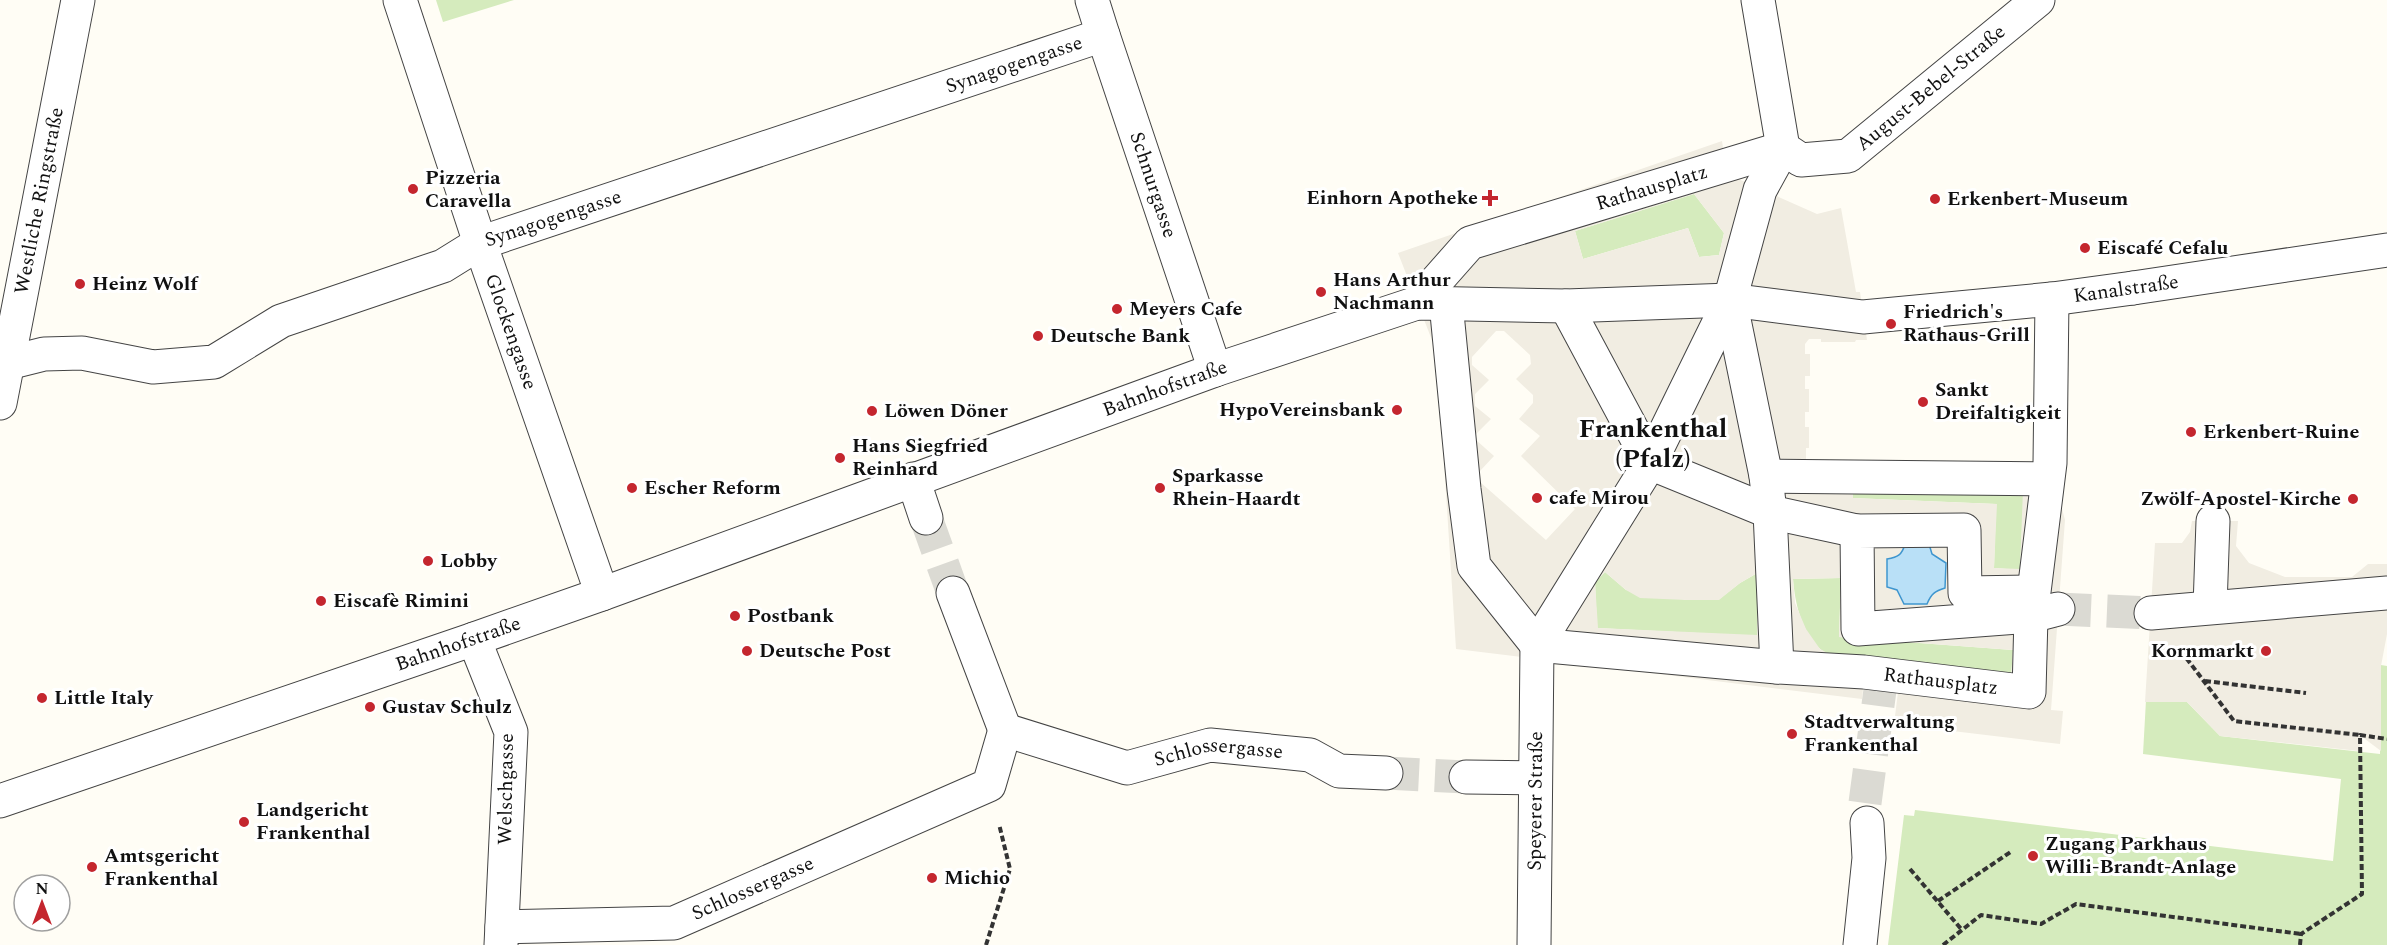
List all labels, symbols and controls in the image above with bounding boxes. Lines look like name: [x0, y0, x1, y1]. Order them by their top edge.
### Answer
street label: August-Bebel-Straße: [1849, 17, 2012, 159]
street label: Synagogengasse: [942, 28, 1087, 101]
street label: Westliche Ringstraße: [6, 105, 72, 297]
street label: Schnurgasse: [1121, 128, 1185, 242]
street label: Rathausplatz: [1592, 157, 1711, 219]
place label: Pizzeria Caravella: [425, 163, 512, 216]
marker: Pizzeria Caravella: [406, 182, 420, 196]
street label: Synagogengasse: [481, 182, 626, 255]
place label: Einhorn Apotheke: [1306, 183, 1478, 213]
place label: Erkenbert-Museum: [1947, 184, 2128, 214]
marker: Einhorn Apotheke: [1483, 191, 1497, 205]
marker: Erkenbert-Museum: [1928, 192, 1942, 206]
place label: Eiscafé Cefalu: [2097, 233, 2228, 263]
marker: Eiscafé Cefalu: [2078, 241, 2092, 255]
place label: Hans Arthur Nachmann: [1333, 265, 1451, 318]
street label: Kanalstraße: [2071, 267, 2181, 311]
place label: Heinz Wolf: [92, 269, 199, 299]
street label: Glockengasse: [477, 270, 545, 394]
marker: Heinz Wolf: [73, 277, 87, 291]
marker: Hans Arthur Nachmann: [1314, 285, 1328, 299]
place label: Meyers Cafe: [1129, 294, 1243, 324]
place label: Friedrich's Rathaus-Grill: [1903, 297, 2030, 350]
marker: Meyers Cafe: [1110, 302, 1124, 316]
marker: Friedrich's Rathaus-Grill: [1884, 317, 1898, 331]
place label: Deutsche Bank: [1050, 321, 1190, 351]
marker: Deutsche Bank: [1031, 329, 1045, 343]
street label: Bahnhofstraße: [1098, 352, 1231, 425]
place label: Sankt Dreifaltigkeit: [1935, 375, 2062, 428]
place label: HypoVereinsbank: [1219, 395, 1385, 425]
marker: Sankt Dreifaltigkeit: [1916, 395, 1930, 409]
place label: Löwen Döner: [884, 396, 1008, 426]
marker: HypoVereinsbank: [1390, 403, 1404, 417]
marker: Löwen Döner: [865, 404, 879, 418]
district label: Frankenthal (Pfalz): [1579, 409, 1727, 479]
place label: Erkenbert-Ruine: [2203, 417, 2359, 447]
marker: Erkenbert-Ruine: [2184, 425, 2198, 439]
place label: Hans Siegfried Reinhard: [852, 431, 989, 484]
marker: Hans Siegfried Reinhard: [833, 451, 847, 465]
place label: Sparkasse Rhein-Haardt: [1172, 461, 1301, 514]
place label: Escher Reform: [644, 473, 781, 503]
marker: Escher Reform: [625, 481, 639, 495]
marker: Sparkasse Rhein-Haardt: [1153, 481, 1167, 495]
place label: cafe Mirou: [1549, 483, 1649, 513]
place label: Zwölf-Apostel-Kirche: [2140, 484, 2341, 514]
marker: cafe Mirou: [1530, 491, 1544, 505]
marker: Zwölf-Apostel-Kirche: [2346, 492, 2360, 506]
place label: Lobby: [440, 546, 498, 576]
marker: Lobby: [421, 554, 435, 568]
place label: Eiscafè Rimini: [333, 586, 469, 616]
marker: Eiscafè Rimini: [314, 594, 328, 608]
place label: Postbank: [747, 601, 834, 631]
street label: Bahnhofstraße: [391, 609, 525, 679]
marker: Postbank: [728, 609, 742, 623]
place label: Deutsche Post: [759, 636, 891, 666]
place label: Kornmarkt: [2151, 636, 2254, 666]
marker: Deutsche Post: [740, 644, 754, 658]
marker: Kornmarkt: [2259, 644, 2273, 658]
street label: Rathausplatz: [1882, 659, 2000, 703]
place label: Little Italy: [54, 683, 154, 713]
marker: Little Italy: [35, 691, 49, 705]
place label: Gustav Schulz: [382, 692, 512, 722]
marker: Gustav Schulz: [363, 700, 377, 714]
place label: Stadtverwaltung Frankenthal: [1804, 707, 1955, 760]
marker: Stadtverwaltung Frankenthal: [1785, 727, 1799, 741]
street label: Schlossergasse: [1150, 730, 1284, 775]
street label: Speyerer Straße: [1520, 731, 1551, 871]
street label: Welschgasse: [490, 733, 522, 845]
place label: Landgericht Frankenthal: [256, 795, 370, 848]
marker: Landgericht Frankenthal: [237, 815, 251, 829]
place label: Zugang Parkhaus Willi-Brandt-Anlage: [2045, 829, 2236, 882]
place label: Amtsgericht Frankenthal: [104, 841, 220, 894]
street label: Schlossergasse: [687, 848, 819, 929]
marker: Zugang Parkhaus Willi-Brandt-Anlage: [2026, 849, 2040, 863]
marker: Amtsgericht Frankenthal: [85, 860, 99, 874]
place label: Michio: [944, 863, 1010, 893]
marker: Michio: [925, 871, 939, 885]
north arrow: [12, 873, 72, 933]
text: N: [35, 877, 49, 901]

